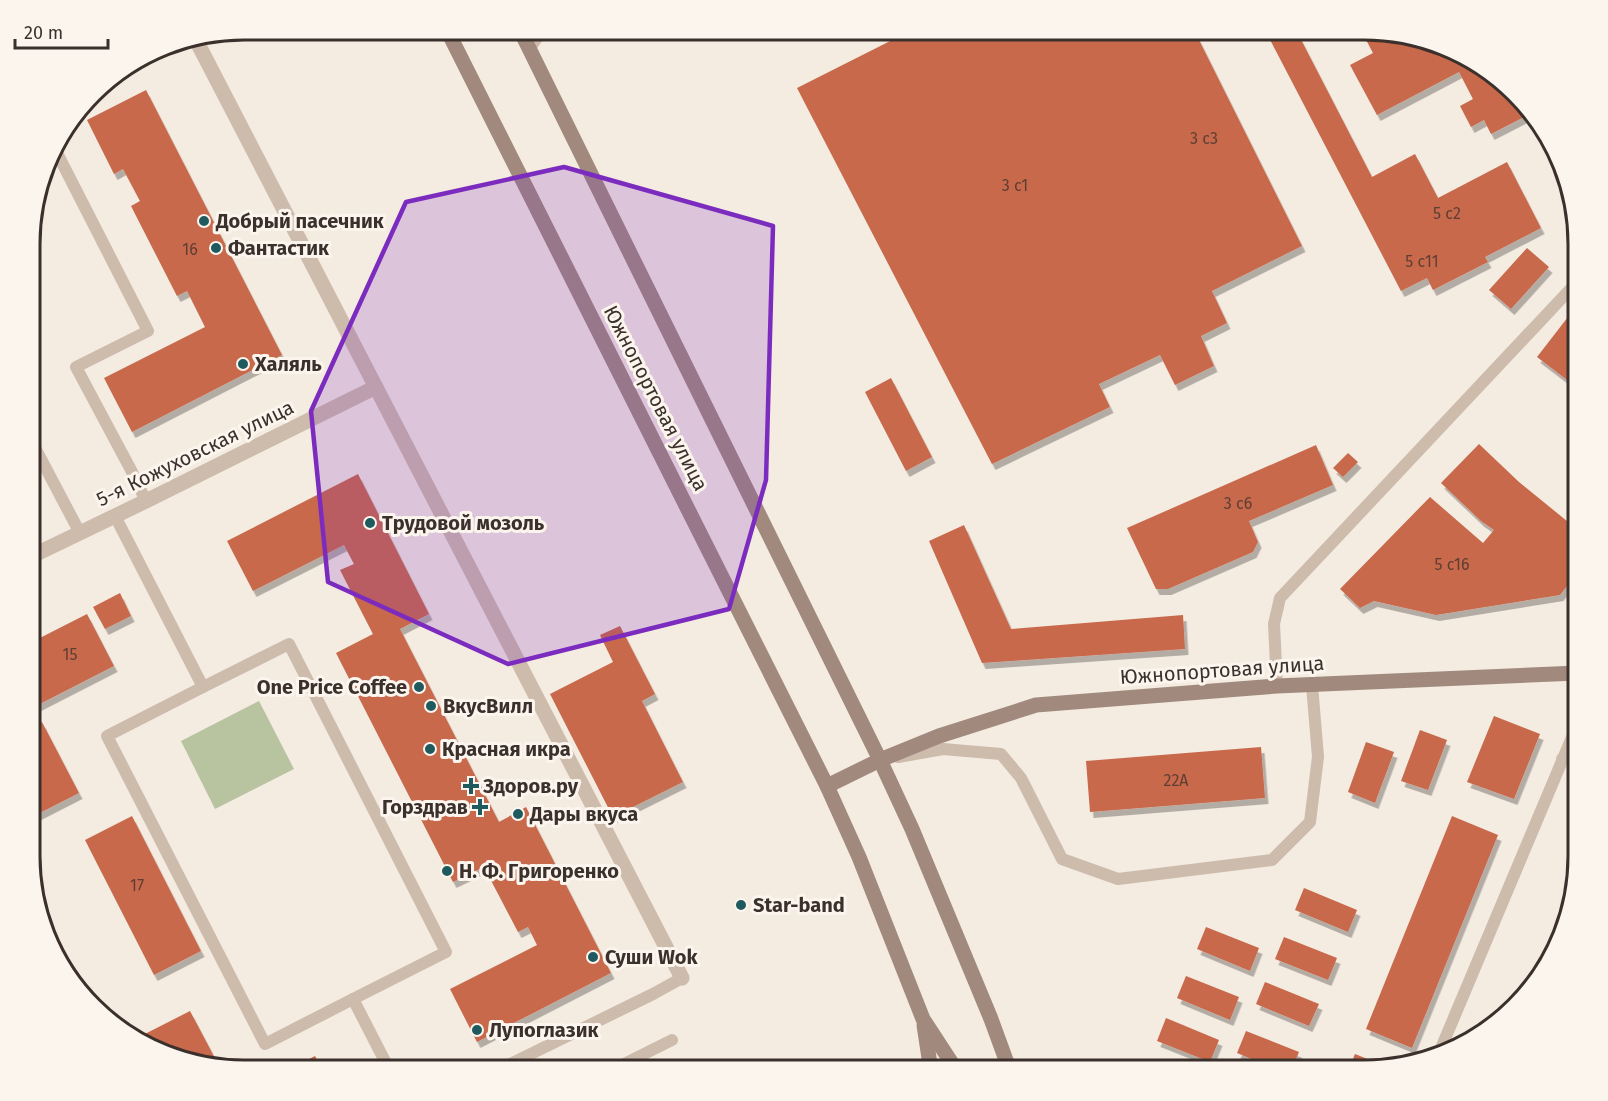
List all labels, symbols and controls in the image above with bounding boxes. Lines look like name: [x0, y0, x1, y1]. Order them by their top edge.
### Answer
scale bar: [15, 12, 108, 50]
text: 20 m: [24, 22, 63, 44]
house number: 3 c3: [1190, 129, 1218, 148]
house number: 3 с1: [1002, 176, 1028, 195]
house number: 5 с2: [1433, 204, 1461, 223]
place label: Добрый пасечник: [215, 209, 385, 233]
marker: Добрый пасечник: [197, 214, 211, 228]
place label: Фантастик: [228, 236, 330, 260]
house number: 16: [182, 240, 198, 259]
marker: Фантастик: [209, 241, 223, 255]
house number: 5 с11: [1405, 252, 1439, 271]
street label: Южнопортовая улица: [599, 301, 713, 495]
place label: Халяль: [254, 352, 322, 376]
marker: Халяль: [236, 357, 250, 371]
street label: 5-я Кожуховская улица: [93, 395, 297, 511]
house number: 3 с6: [1224, 494, 1252, 513]
place label: Трудовой мозоль: [382, 511, 545, 535]
marker: Трудовой мозоль: [363, 516, 377, 530]
house number: 5 с16: [1434, 555, 1470, 574]
house number: 15: [63, 645, 77, 664]
street label: Южнопортовая улица: [1119, 651, 1325, 689]
place label: One Price Coffee: [257, 675, 407, 699]
marker: One Price Coffee: [412, 680, 426, 694]
place label: ВкусВилл: [443, 694, 533, 718]
marker: ВкусВилл: [424, 699, 438, 713]
place label: Красная икра: [442, 737, 571, 761]
marker: Красная икра: [423, 742, 437, 756]
house number: 22А: [1163, 771, 1189, 790]
place label: Здоров.ру: [482, 774, 579, 798]
marker: Здоров.ру: [464, 779, 478, 793]
place label: Горздрав: [382, 795, 468, 819]
marker: Горздрав: [473, 800, 487, 814]
place label: Дары вкуса: [529, 802, 638, 826]
marker: Дары вкуса: [511, 807, 525, 821]
place label: Н. Ф. Григоренко: [459, 859, 619, 883]
marker: Н. Ф. Григоренко: [440, 864, 454, 878]
house number: 17: [130, 876, 144, 895]
place label: Star-band: [753, 893, 845, 917]
marker: Star-band: [734, 898, 748, 912]
place label: Суши Wok: [605, 945, 698, 969]
marker: Суши Wok: [586, 950, 600, 964]
place label: Лупоглазик: [489, 1018, 600, 1042]
marker: Лупоглазик: [470, 1023, 484, 1037]

